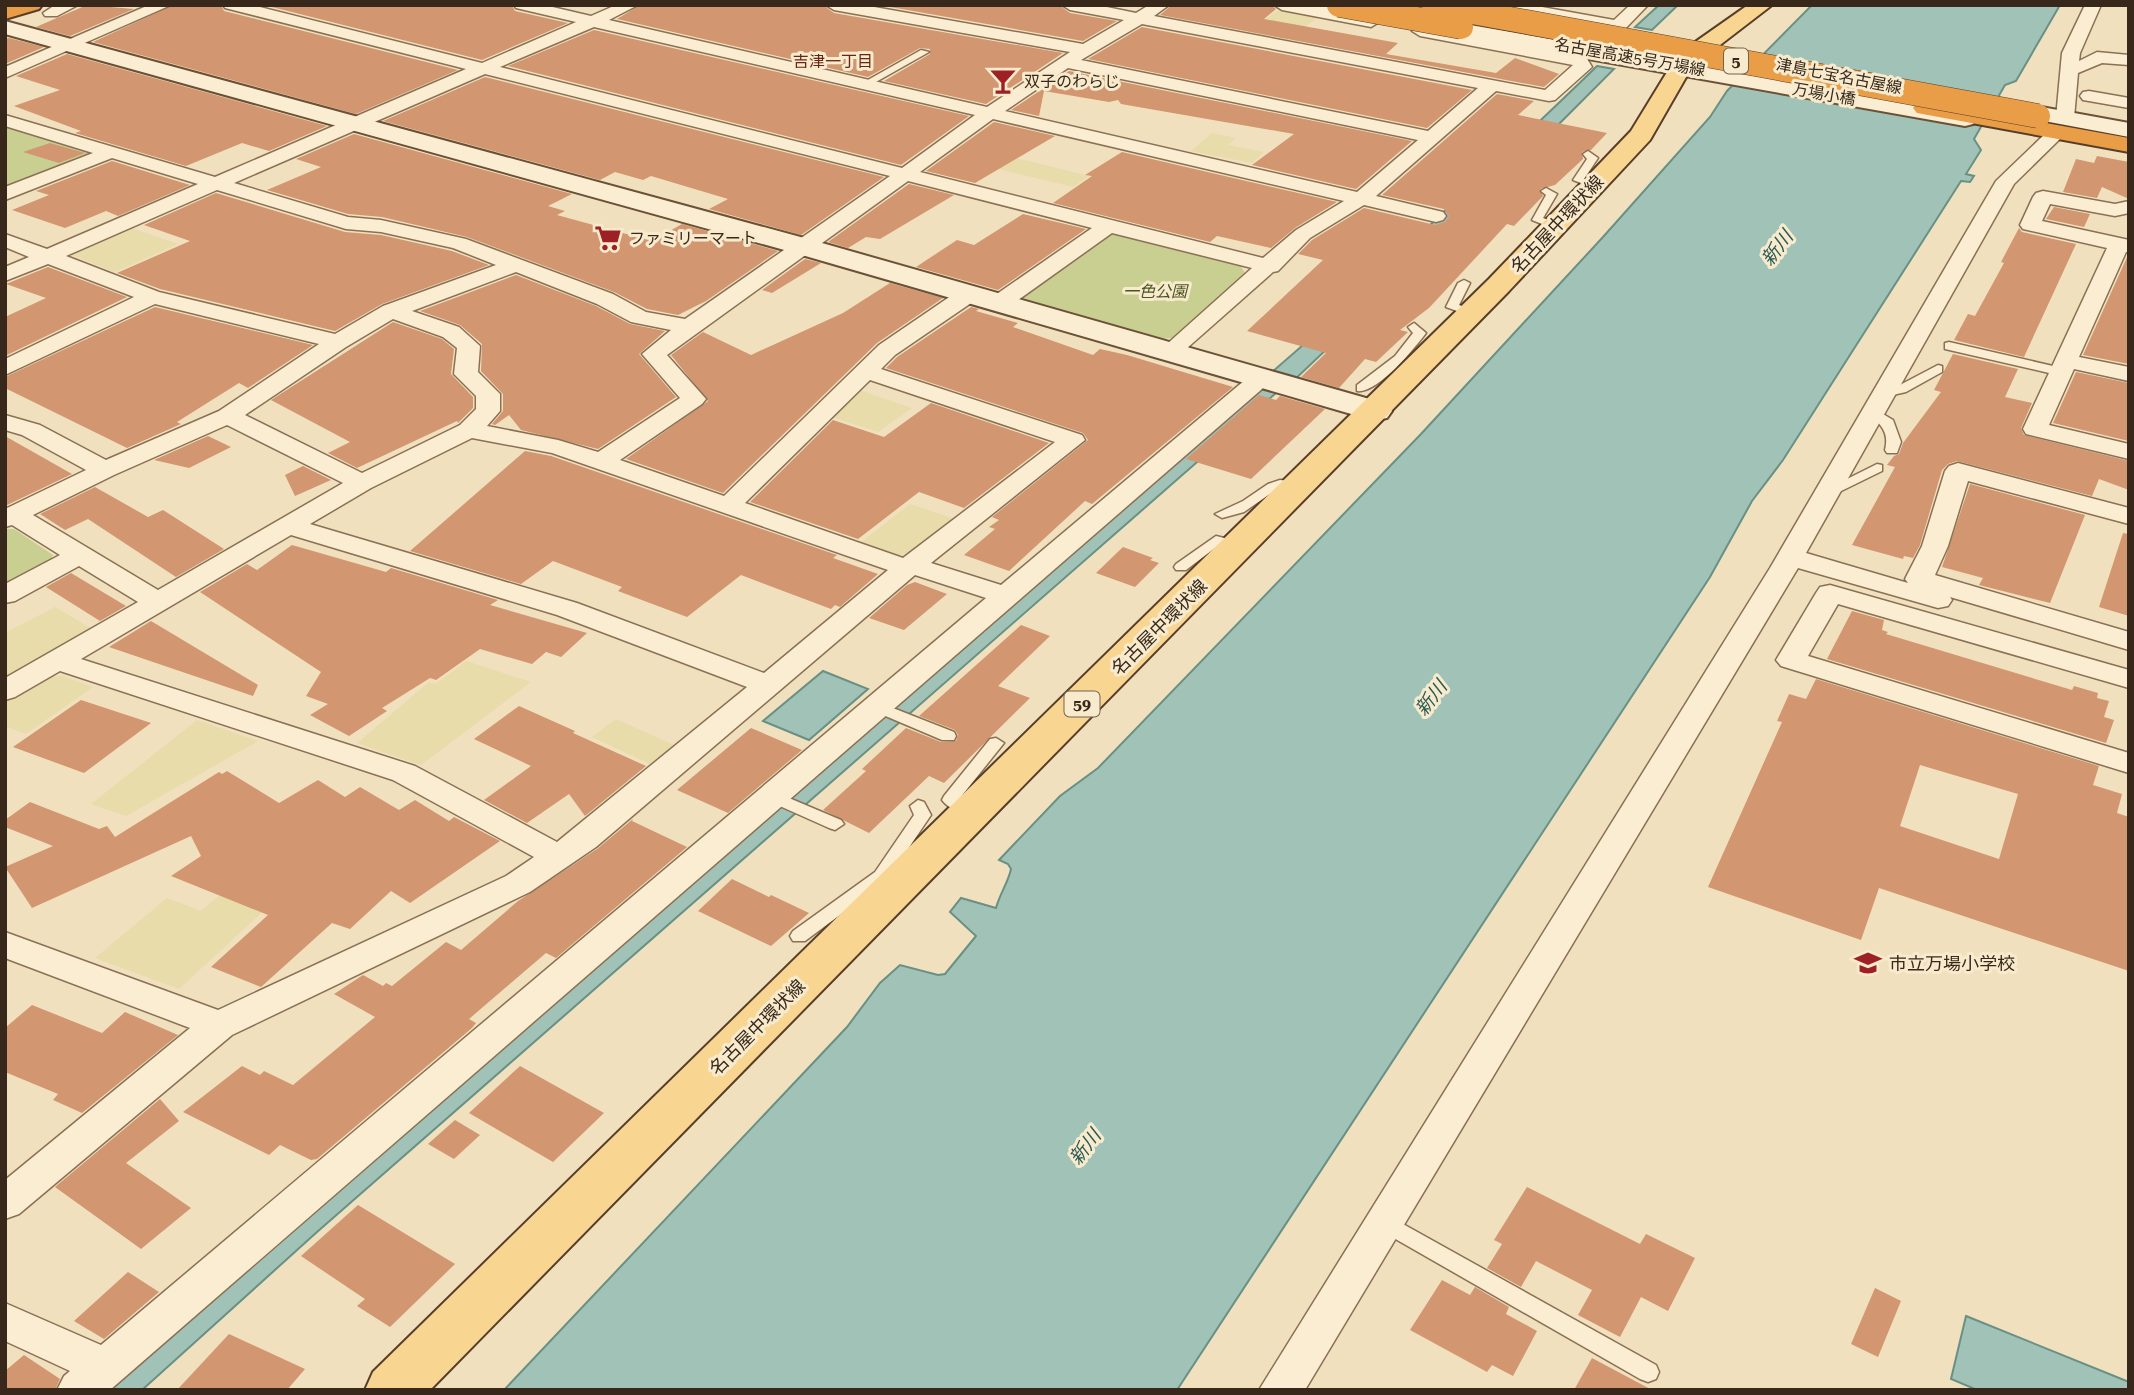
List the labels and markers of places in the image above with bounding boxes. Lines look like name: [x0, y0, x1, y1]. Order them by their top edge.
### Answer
bar icon: 双子のわらじ: [988, 66, 1018, 96]
place label: 双子のわらじ: [1024, 72, 1120, 91]
supermarket icon: ファミリーマート: [593, 223, 623, 253]
place label: ファミリーマート: [629, 229, 757, 248]
school or university icon: 市立万場小学校: [1853, 948, 1883, 978]
place label: 市立万場小学校: [1889, 953, 2015, 974]

